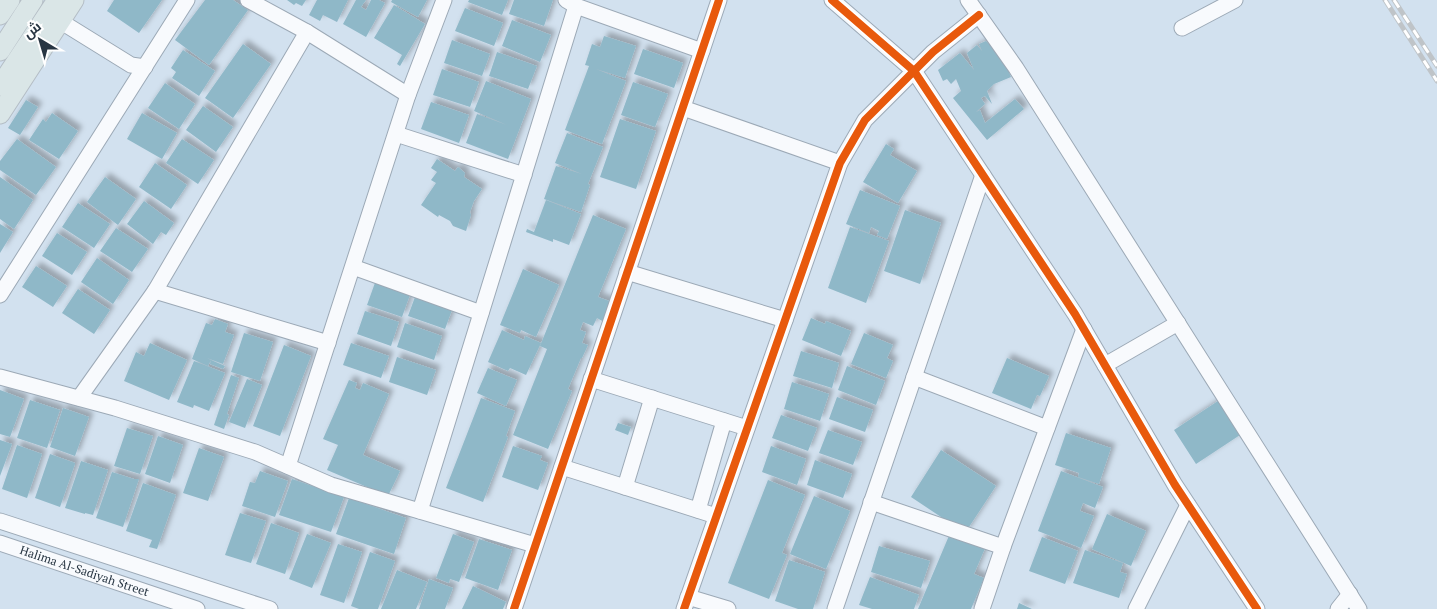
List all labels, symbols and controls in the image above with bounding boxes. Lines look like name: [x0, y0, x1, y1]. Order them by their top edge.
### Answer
north arrow: [15, 15, 65, 65]
text: ش: [19, 16, 45, 42]
street label: Halima Al-Sadiyah Street: [18, 542, 151, 600]

